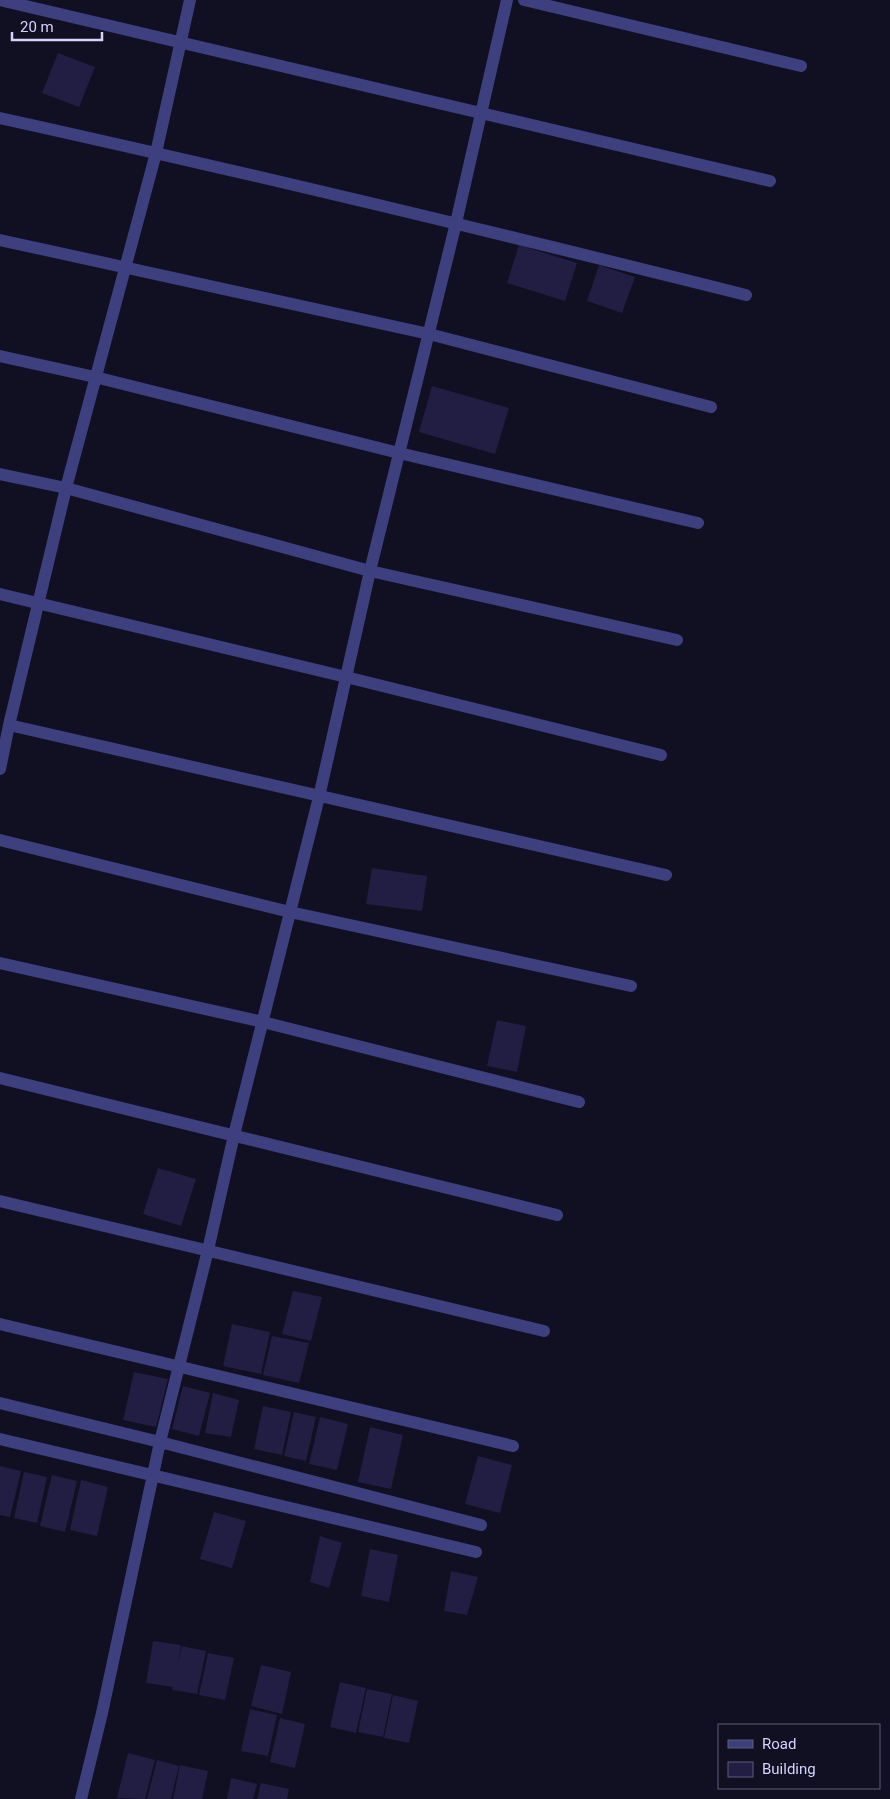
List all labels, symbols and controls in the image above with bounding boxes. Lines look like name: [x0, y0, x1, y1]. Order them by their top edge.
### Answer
scale bar: [12, 10, 102, 42]
text: 20 m: [20, 18, 54, 36]
legend: [718, 1724, 880, 1789]
text: Road: [762, 1735, 796, 1753]
text: Building: [762, 1760, 816, 1778]

